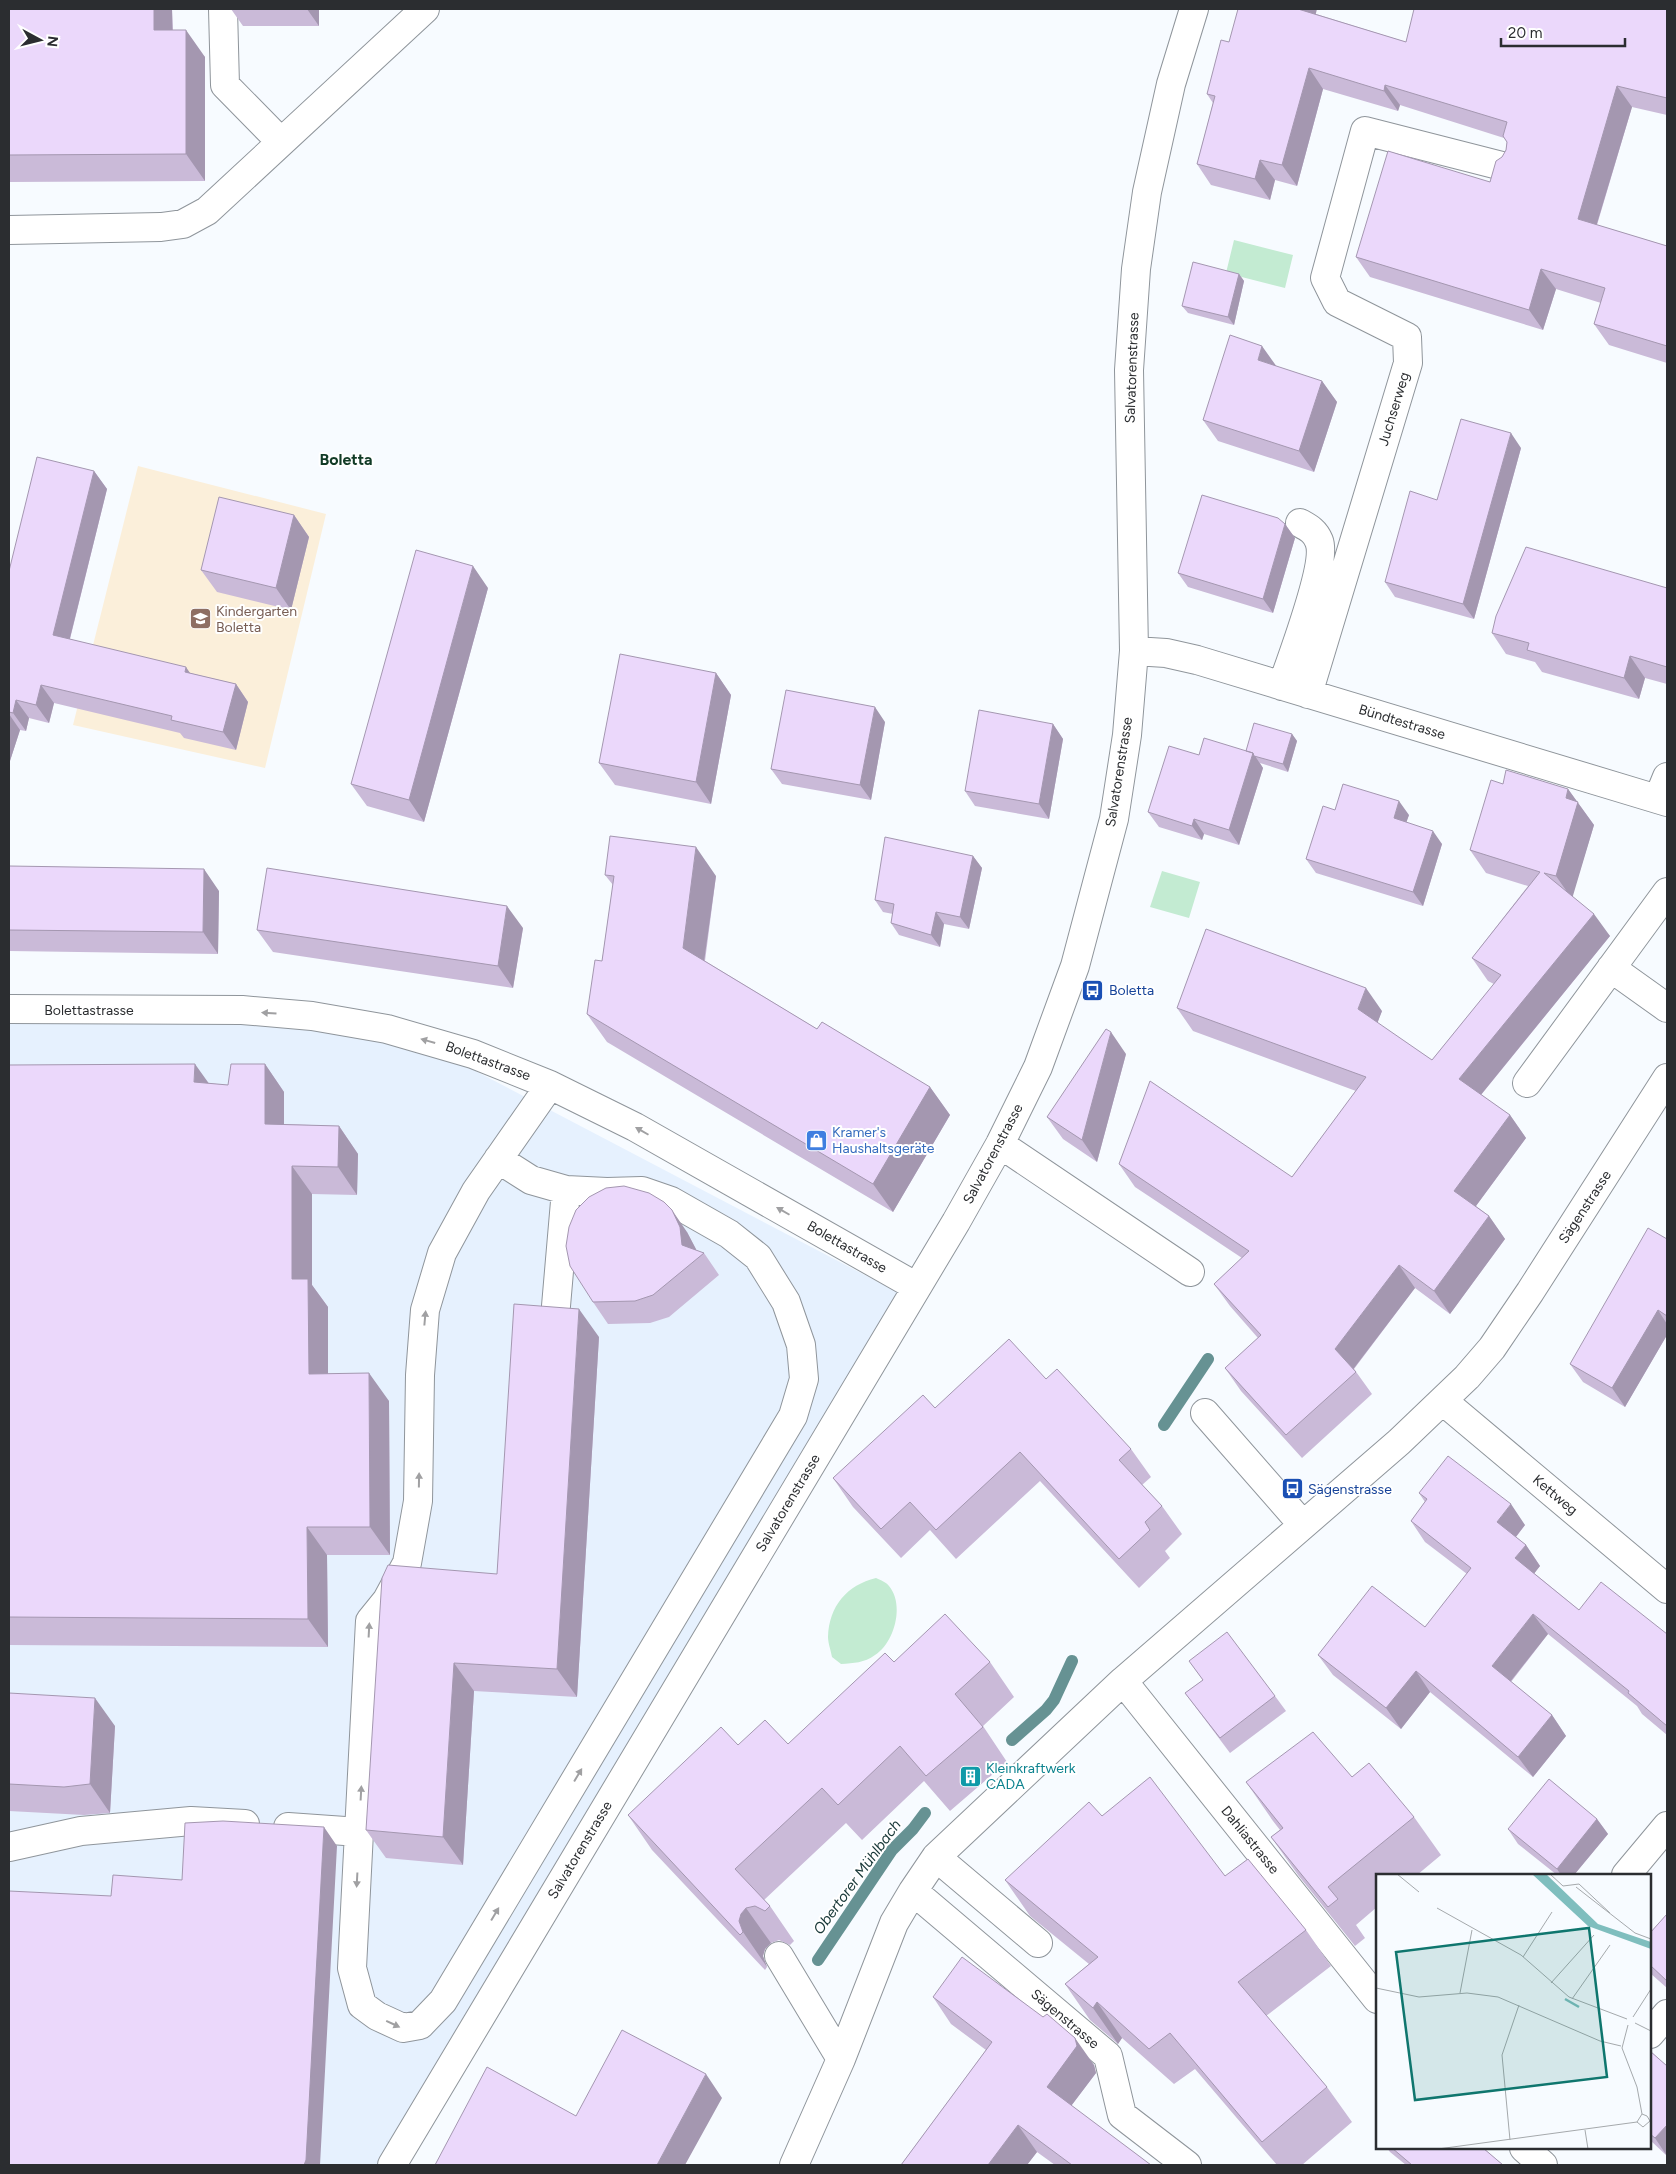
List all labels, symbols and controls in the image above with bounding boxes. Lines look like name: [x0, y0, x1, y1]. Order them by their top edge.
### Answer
north arrow: [15, 15, 65, 65]
scale bar: [1501, 15, 1625, 47]
text: 20 m: [1508, 24, 1542, 42]
text: N: [43, 35, 62, 48]
street label: Salvatorenstrasse: [1122, 312, 1142, 424]
street label: Juchserweg: [1375, 370, 1413, 448]
district label: Boletta: [319, 450, 373, 469]
place label: Kindergarten Boletta: [216, 603, 297, 636]
school or university icon: Kindergarten Boletta: [188, 607, 212, 631]
street label: Bündtestrasse: [1357, 701, 1448, 743]
street label: Salvatorenstrasse: [1102, 715, 1136, 828]
bus stop icon: Boletta: [1081, 978, 1105, 1002]
place label: Boletta: [1109, 982, 1154, 999]
street label: Bolettastrasse: [44, 1002, 134, 1019]
one-way arrow: [260, 1008, 276, 1016]
one-way arrow: [421, 1036, 436, 1044]
street label: Bolettastrasse: [443, 1038, 533, 1084]
street label: Salvatorenstrasse: [959, 1101, 1027, 1207]
place label: Kramer's Haushaltsgeräte: [832, 1124, 935, 1157]
one-way arrow: [634, 1127, 649, 1135]
shop icon: Kramer's Haushaltsgeräte: [804, 1128, 828, 1152]
street label: Sägenstrasse: [1555, 1167, 1615, 1247]
one-way arrow: [776, 1207, 790, 1216]
street label: Bolettastrasse: [804, 1217, 890, 1277]
one-way arrow: [421, 1310, 429, 1326]
street label: Salvatorenstrasse: [752, 1451, 824, 1555]
street label: Kettweg: [1529, 1471, 1581, 1519]
one-way arrow: [415, 1472, 423, 1488]
bus stop icon: Sägenstrasse: [1280, 1477, 1304, 1501]
place label: Sägenstrasse: [1308, 1481, 1392, 1498]
one-way arrow: [366, 1622, 374, 1638]
place label: Kleinkraftwerk CADA: [986, 1760, 1076, 1793]
building icon: Kleinkraftwerk CADA: [958, 1764, 982, 1788]
one-way arrow: [574, 1768, 583, 1781]
one-way arrow: [358, 1784, 366, 1800]
street label: Salvatorenstrasse: [544, 1798, 616, 1902]
street label: Dahliastrasse: [1217, 1803, 1283, 1878]
water label: Obertorer Mühlbach: [809, 1816, 905, 1938]
one-way arrow: [352, 1872, 360, 1888]
inset map: [1376, 1874, 1651, 2149]
one-way arrow: [491, 1908, 500, 1921]
street label: Sägenstrasse: [1027, 1986, 1103, 2053]
one-way arrow: [386, 2020, 400, 2028]

